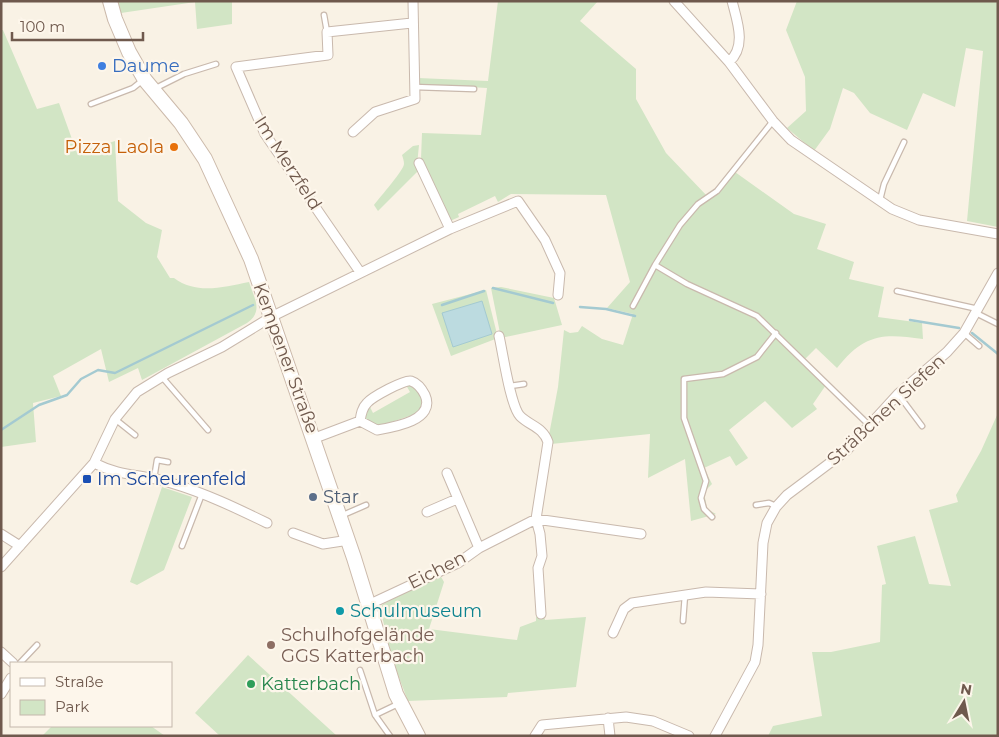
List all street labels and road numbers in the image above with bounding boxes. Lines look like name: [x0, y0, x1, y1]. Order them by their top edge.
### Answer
street label: Im Merzfeld: [249, 112, 327, 214]
street label: Kempener Straße: [249, 280, 324, 436]
street label: Sträßchen Siefen: [822, 350, 950, 470]
street label: Eichen: [404, 546, 470, 594]

